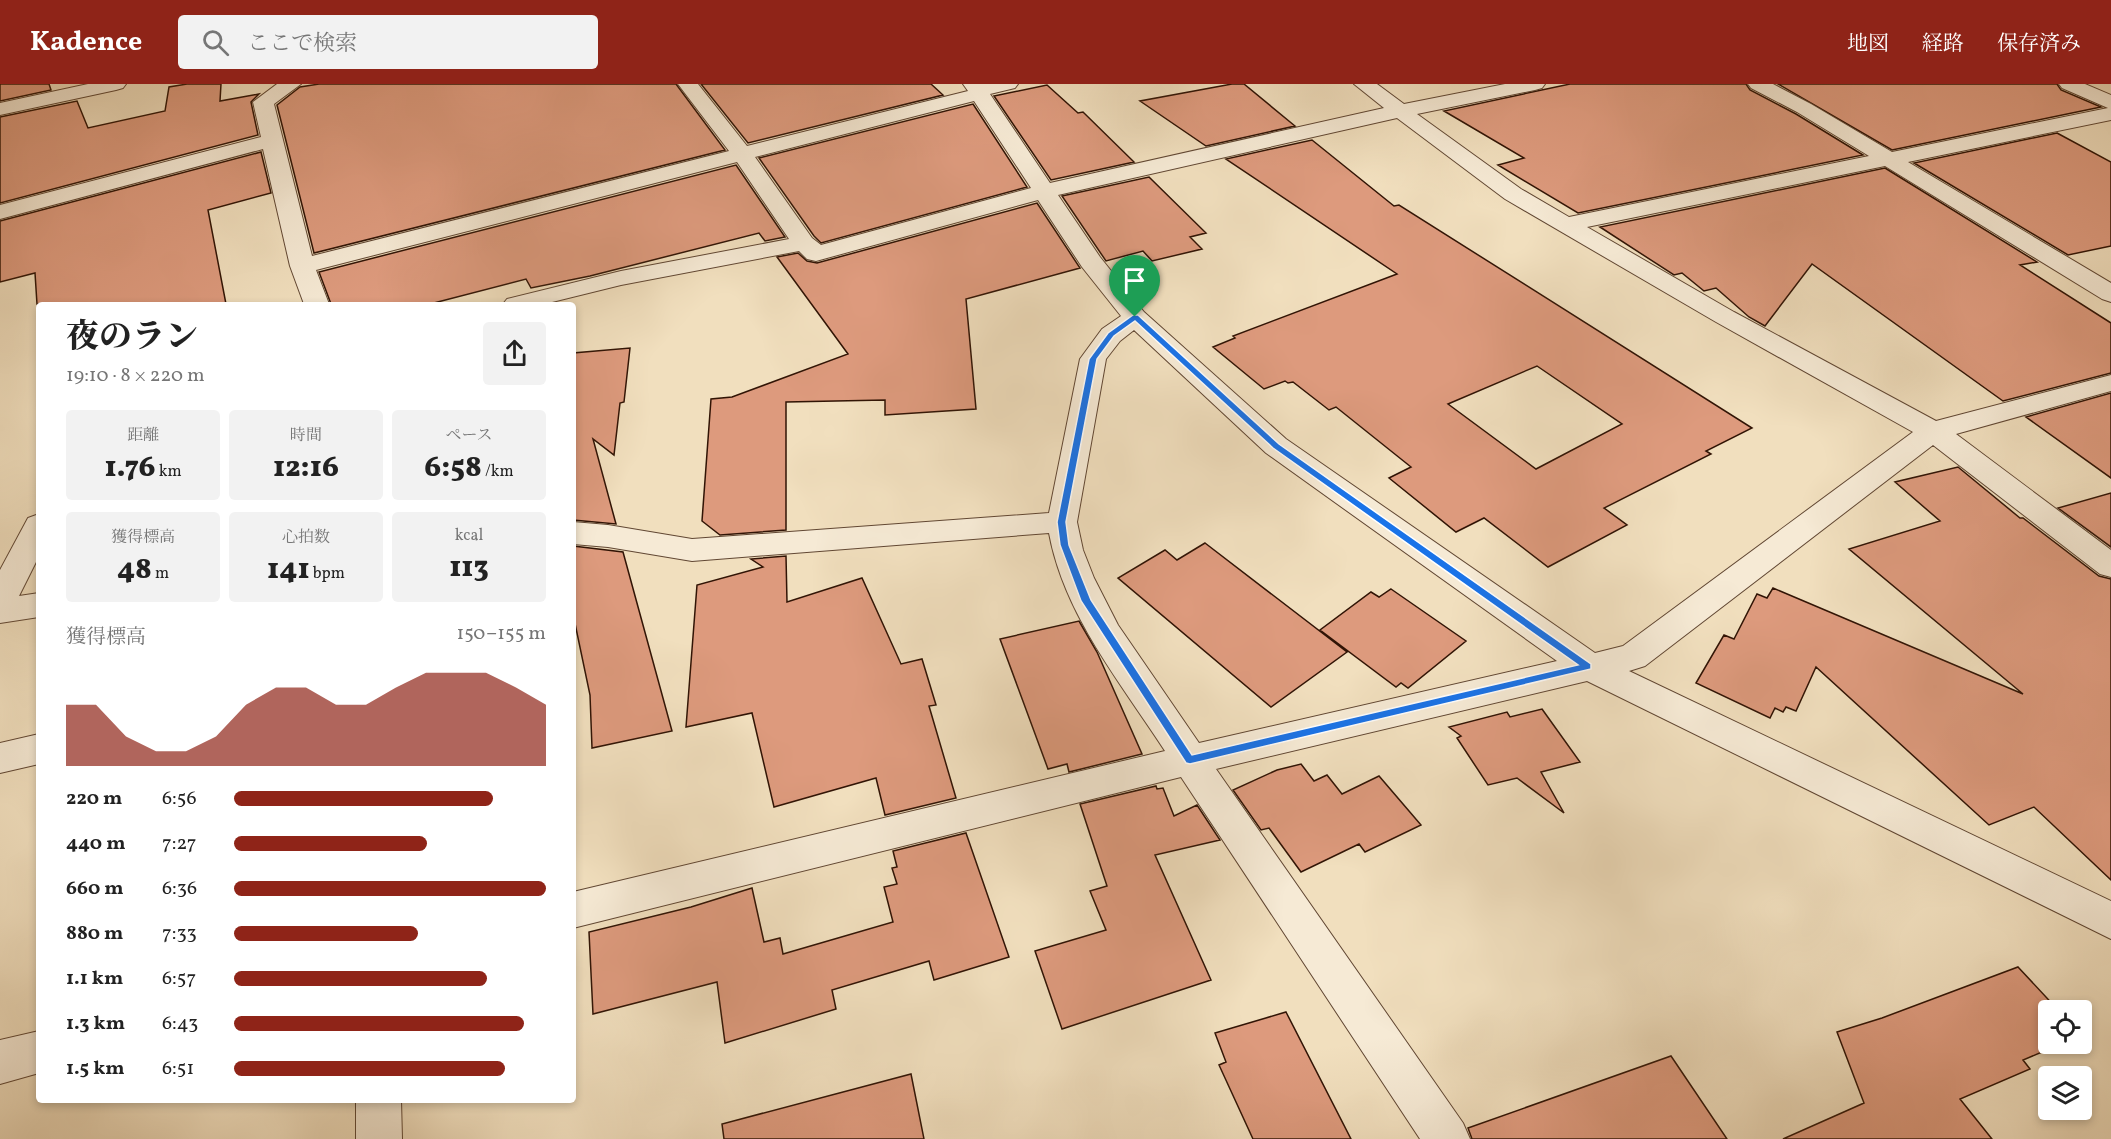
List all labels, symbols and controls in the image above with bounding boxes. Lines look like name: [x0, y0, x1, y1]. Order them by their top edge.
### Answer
search box: [178, 15, 598, 69]
text: Kadence: [30, 23, 142, 62]
icon: search: [199, 26, 232, 59]
text: ここで検索: [247, 29, 357, 60]
text: 地図: [1847, 30, 1889, 59]
text: 経路: [1922, 30, 1964, 59]
text: 保存済み: [1997, 30, 2081, 59]
pin: [1109, 255, 1160, 317]
icon: arrive: [1118, 264, 1151, 297]
text: 夜のラン: [66, 316, 198, 362]
button: share: [483, 322, 546, 385]
text: 19:10 · 8 × 220 m: [66, 362, 205, 390]
text: 距離: [127, 425, 159, 447]
text: 時間: [290, 425, 322, 447]
text: ペース: [445, 425, 493, 447]
text: 1.76: [104, 447, 156, 489]
text: 12:16: [273, 447, 339, 489]
text: 6:58: [424, 447, 482, 489]
text: km: [156, 461, 182, 483]
text: /km: [482, 461, 514, 483]
text: kcal: [455, 525, 483, 547]
text: 獲得標高: [111, 527, 175, 549]
text: 心拍数: [282, 527, 330, 549]
text: 113: [449, 547, 489, 589]
text: 48: [117, 549, 152, 591]
text: 141: [267, 549, 310, 591]
text: m: [152, 563, 169, 585]
text: bpm: [310, 563, 345, 585]
text: 150–155 m: [456, 620, 546, 648]
text: 獲得標高: [66, 624, 146, 652]
text: 220 m: [66, 785, 122, 813]
text: 6:56: [162, 785, 197, 813]
text: 440 m: [66, 830, 126, 858]
text: 7:27: [162, 830, 196, 858]
text: 660 m: [66, 875, 124, 903]
text: 6:36: [162, 875, 197, 903]
text: 880 m: [66, 920, 123, 948]
text: 7:33: [162, 920, 197, 948]
text: 1.1 km: [66, 965, 123, 993]
text: 6:57: [162, 965, 196, 993]
map controls: [2038, 1000, 2092, 1120]
button: locate: [2038, 1000, 2092, 1054]
text: 1.3 km: [66, 1010, 125, 1038]
text: 6:43: [162, 1010, 198, 1038]
text: 1.5 km: [66, 1055, 125, 1083]
text: 6:51: [162, 1055, 194, 1083]
button: layers: [2038, 1066, 2092, 1120]

